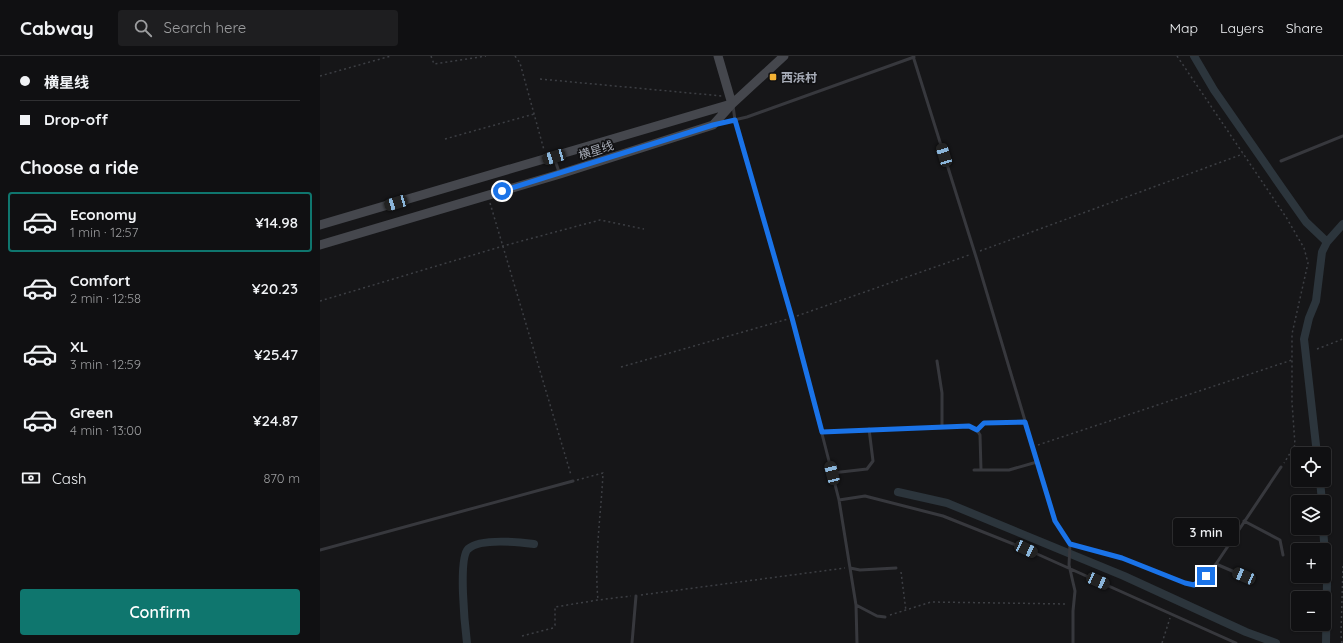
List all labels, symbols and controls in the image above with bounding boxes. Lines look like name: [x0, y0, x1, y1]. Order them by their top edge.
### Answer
search box: [118, 10, 398, 46]
text: Cabway: [20, 16, 94, 40]
icon: search: [132, 17, 154, 39]
text: Search here: [164, 18, 246, 37]
text: Map: [1169, 19, 1198, 37]
text: Layers: [1220, 19, 1264, 37]
text: Share: [1286, 19, 1323, 37]
place label: 西浜村: [781, 70, 817, 85]
marker: 西浜村: [768, 72, 778, 82]
text: 横星线: [44, 73, 89, 92]
text: Drop-off: [44, 110, 108, 129]
street label: 横星线: [577, 137, 615, 163]
car: [935, 142, 953, 168]
car: [541, 148, 567, 166]
text: Choose a ride: [20, 156, 139, 179]
route start: [493, 182, 511, 200]
car: [383, 194, 409, 212]
icon: car: [22, 204, 58, 240]
text: Economy: [70, 205, 137, 224]
text: ¥14.98: [255, 213, 298, 232]
text: 1 min · 12:57: [70, 224, 138, 240]
icon: car: [22, 270, 58, 306]
text: Comfort: [70, 271, 131, 290]
text: ¥20.23: [252, 279, 298, 298]
text: 2 min · 12:58: [70, 290, 141, 306]
icon: car: [22, 336, 58, 372]
text: XL: [70, 337, 88, 356]
text: ¥25.47: [254, 345, 298, 364]
text: 3 min · 12:59: [70, 356, 141, 372]
icon: car: [22, 402, 58, 438]
text: Green: [70, 403, 113, 422]
text: ¥24.87: [253, 411, 298, 430]
text: 4 min · 13:00: [70, 422, 142, 438]
map controls: [1291, 447, 1331, 631]
button: locate: [1291, 447, 1331, 487]
car: [823, 460, 841, 486]
icon: cash: [20, 467, 42, 489]
text: Cash: [52, 469, 86, 488]
text: 870 m: [264, 470, 300, 486]
button: layers: [1291, 495, 1331, 535]
callout: 3 min: [1173, 518, 1239, 546]
text: 3 min: [1189, 524, 1223, 540]
car: [1013, 538, 1039, 560]
button: +: [1291, 543, 1331, 583]
car: [1231, 566, 1257, 586]
route end: [1197, 567, 1215, 585]
car: [1085, 571, 1111, 591]
button: Confirm: [20, 589, 300, 635]
button: −: [1291, 591, 1331, 631]

